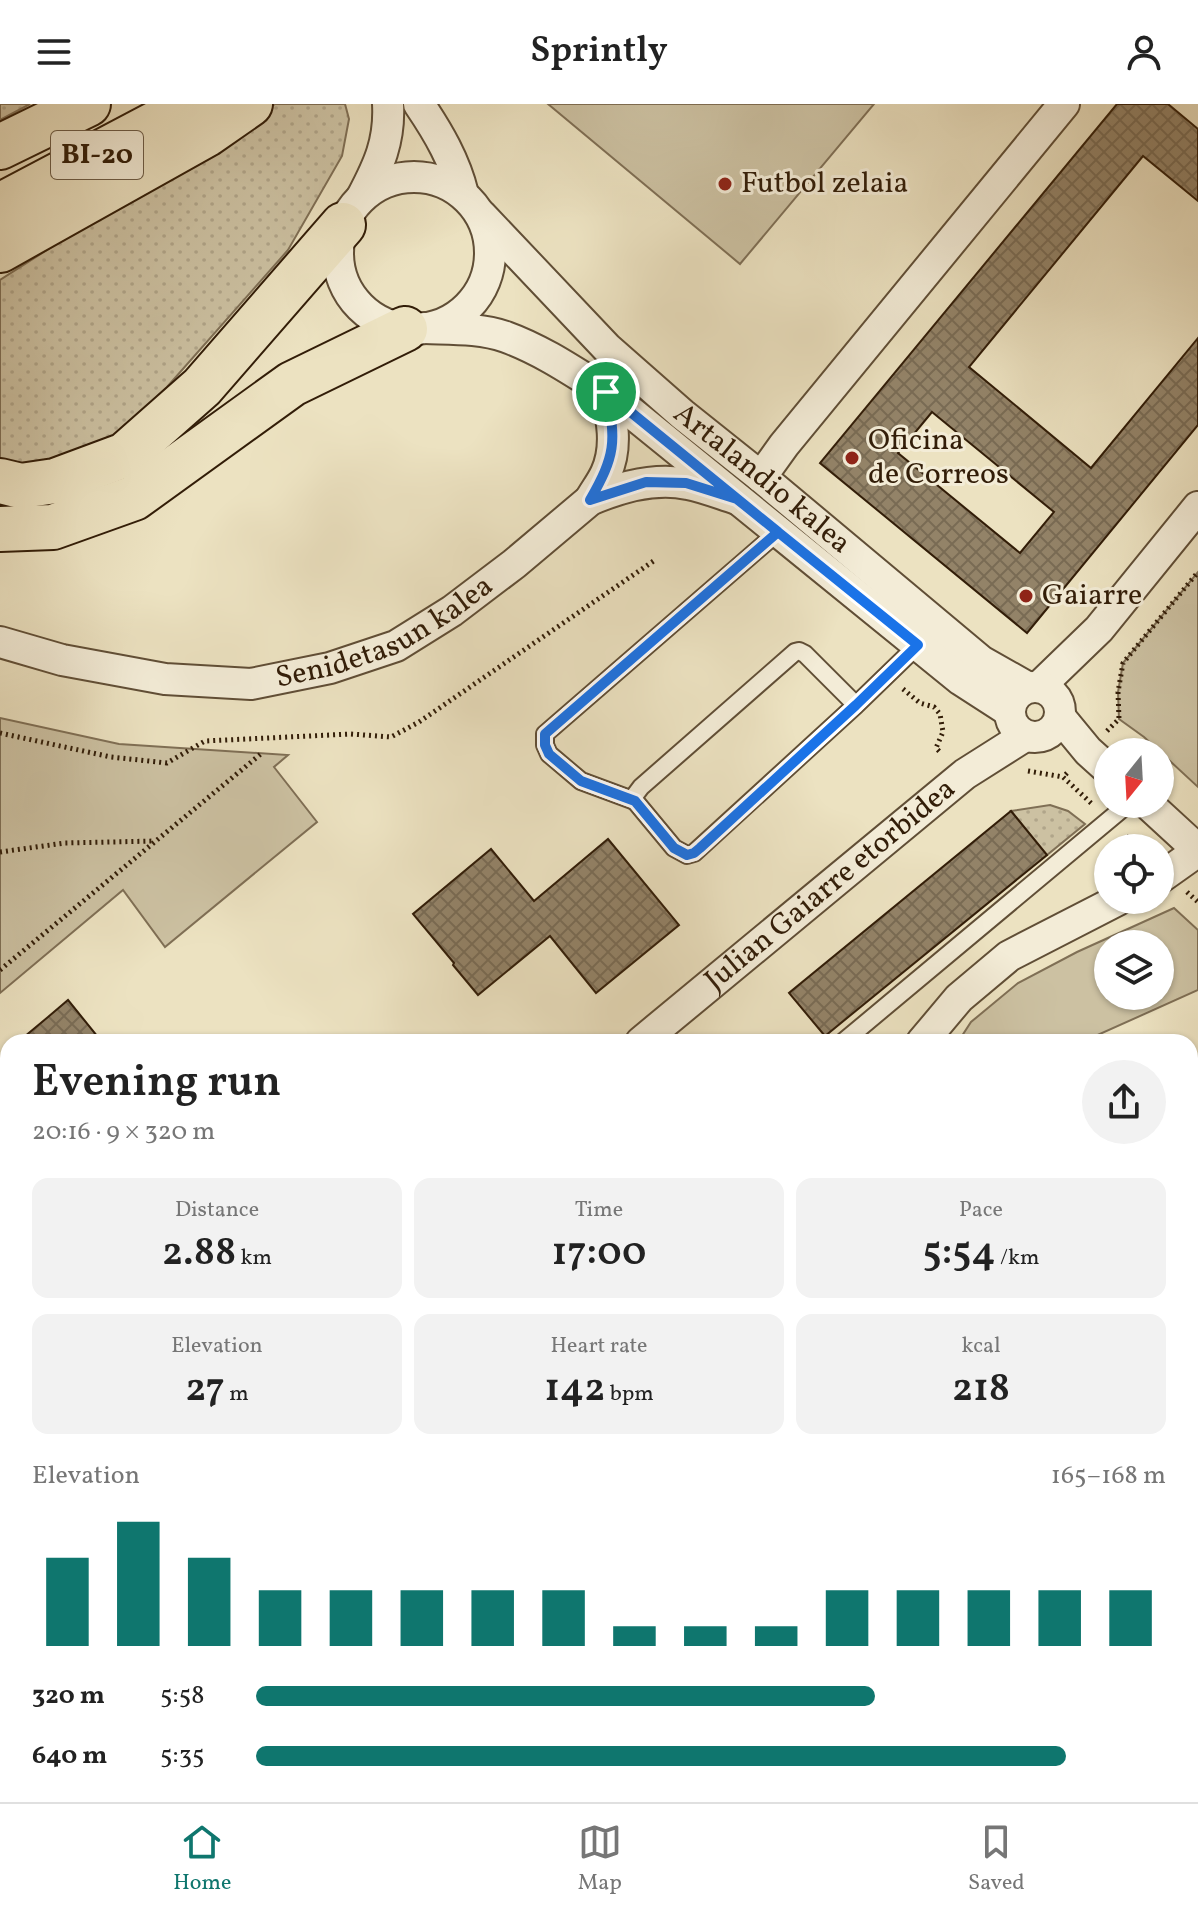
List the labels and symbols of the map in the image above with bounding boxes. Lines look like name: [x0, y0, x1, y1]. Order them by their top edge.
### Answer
road number: BI-20: [51, 131, 143, 179]
place label: Futbol zelaia: [741, 163, 909, 205]
marker: Futbol zelaia: [716, 175, 734, 193]
pin: [572, 358, 640, 426]
street label: Artalandio kalea: [664, 394, 860, 564]
place label: Oficina de Correos: [868, 420, 1009, 496]
marker: Oficina de Correos: [843, 449, 861, 467]
street label: Senidetasun kalea: [272, 566, 502, 699]
place label: Gaiarre: [1042, 575, 1142, 617]
marker: Gaiarre: [1017, 587, 1035, 605]
north arrow: [1094, 738, 1174, 818]
street label: Julian Gaiarre etorbidea: [696, 769, 965, 1002]

